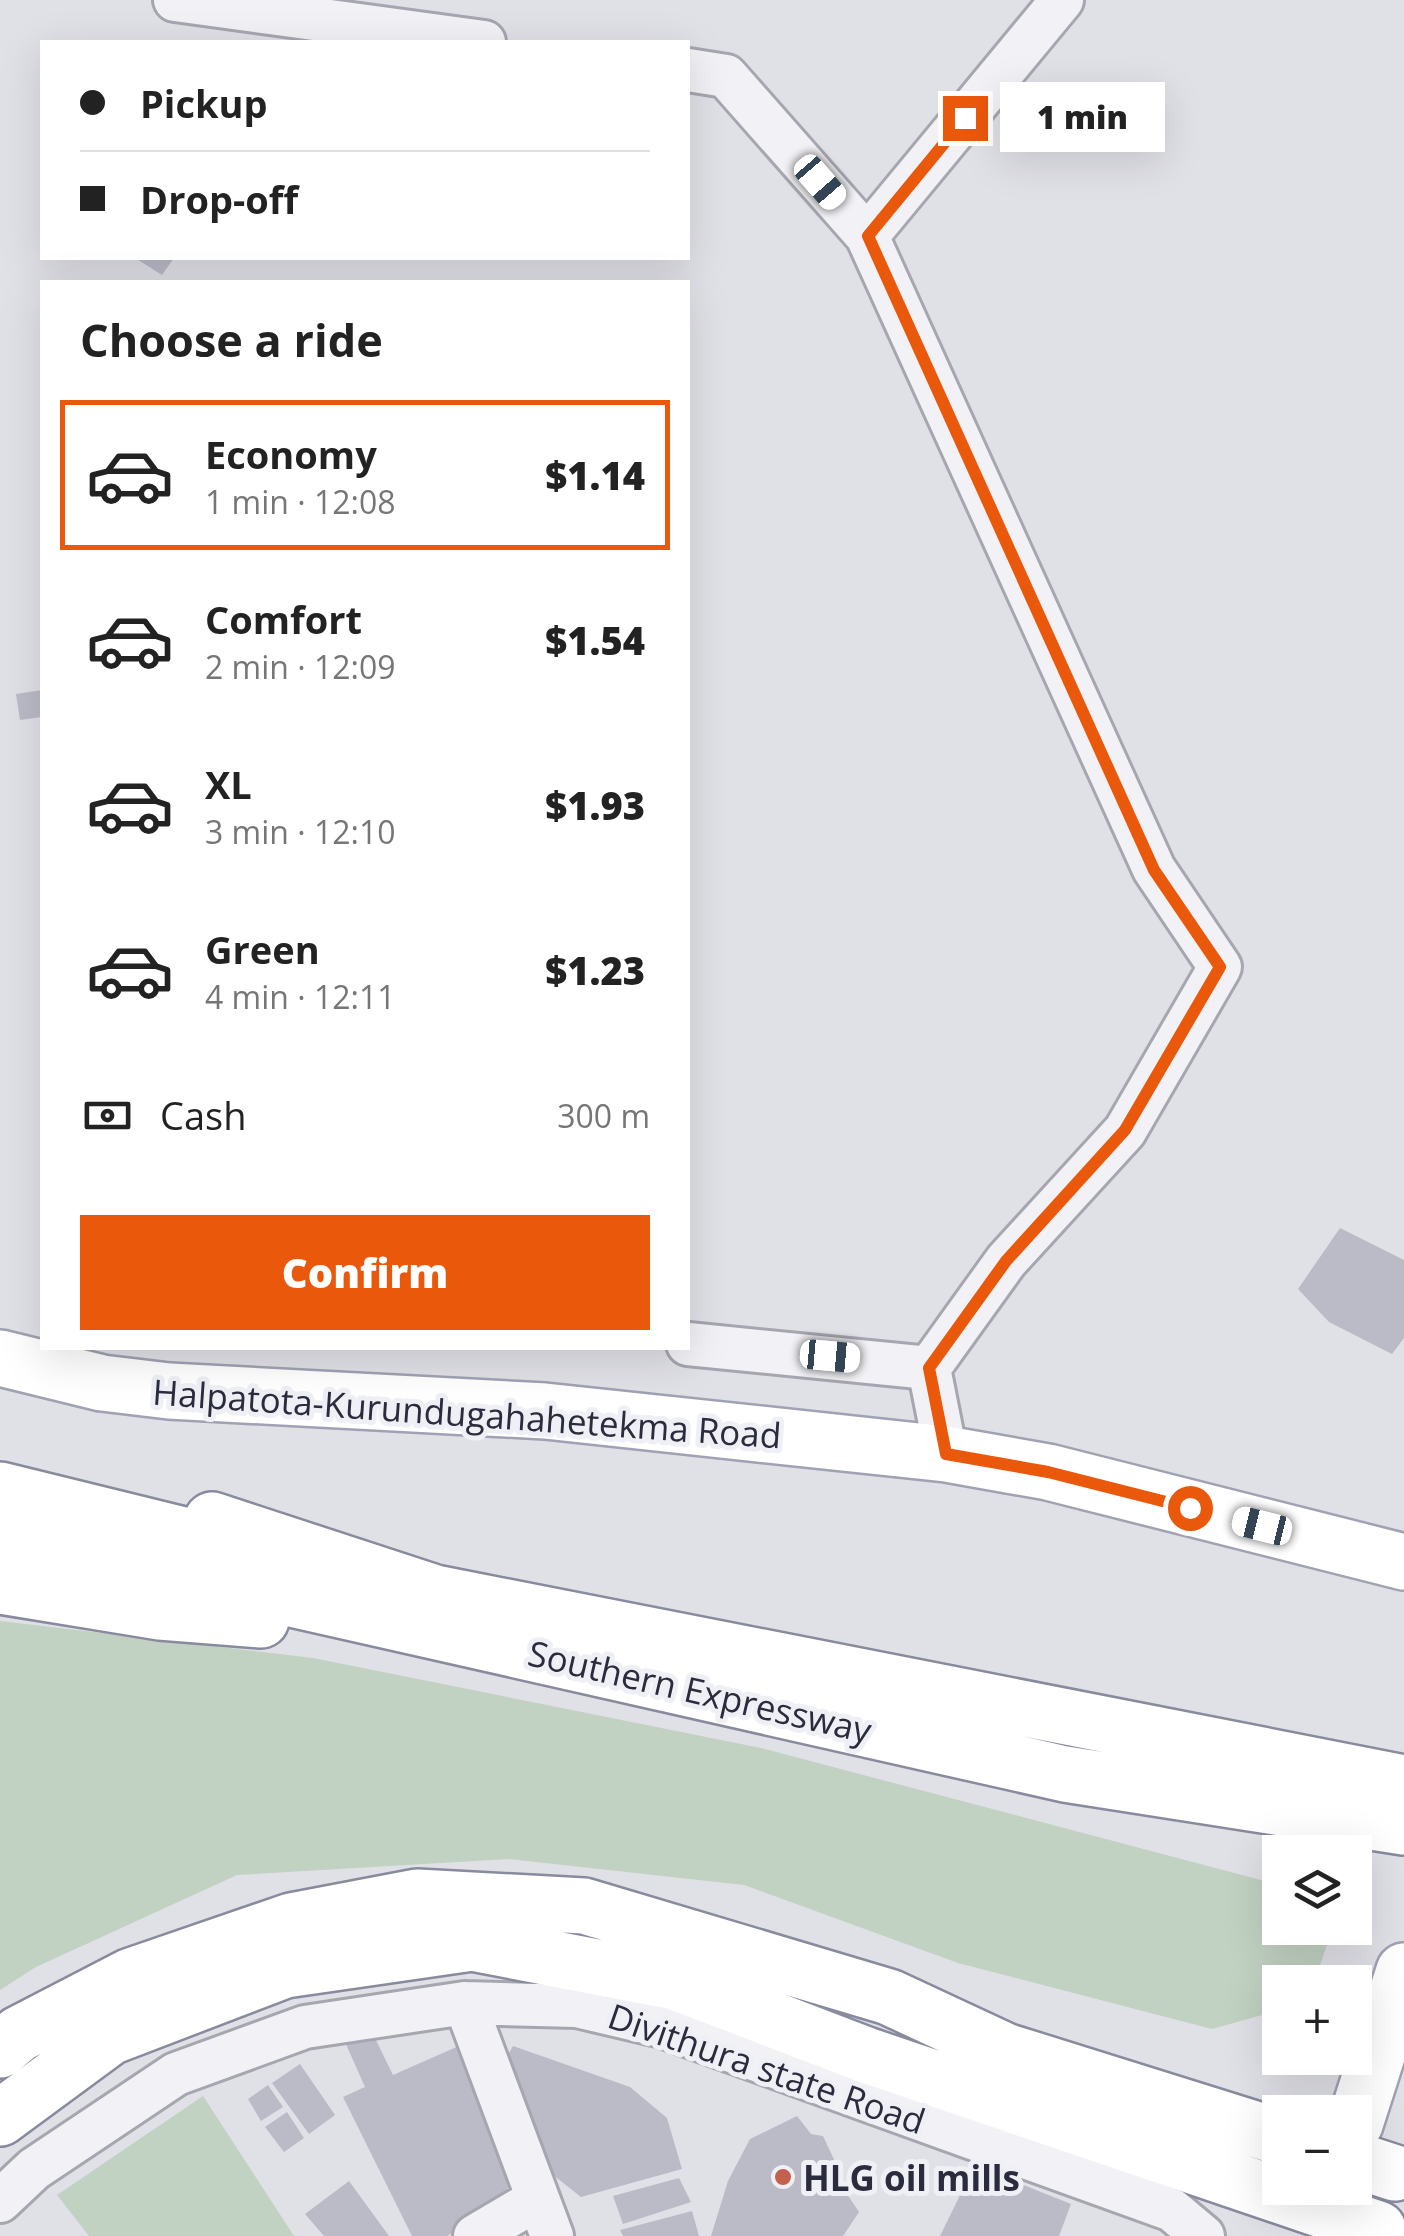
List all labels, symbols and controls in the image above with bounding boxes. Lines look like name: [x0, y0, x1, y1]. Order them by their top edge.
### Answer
text: Pickup: [140, 77, 268, 129]
callout: 1 min: [1000, 83, 1165, 153]
text: 1 min: [1037, 95, 1128, 138]
route end: [943, 96, 988, 141]
car: [789, 150, 851, 214]
text: Drop-off: [140, 173, 298, 225]
text: Choose a ride: [80, 309, 383, 370]
text: Economy: [205, 428, 377, 480]
icon: car: [85, 430, 175, 520]
text: $1.14: [545, 449, 645, 501]
text: 1 min · 12:08: [205, 480, 396, 523]
text: Comfort: [205, 593, 362, 645]
icon: car: [85, 595, 175, 685]
text: $1.54: [545, 614, 645, 666]
text: 2 min · 12:09: [205, 645, 396, 688]
text: XL: [205, 758, 252, 810]
icon: car: [85, 760, 175, 850]
text: $1.93: [545, 779, 645, 831]
text: 3 min · 12:10: [205, 810, 396, 853]
text: Green: [205, 923, 320, 975]
icon: car: [85, 925, 175, 1015]
text: $1.23: [545, 944, 645, 996]
text: 4 min · 12:11: [205, 975, 396, 1018]
icon: cash: [80, 1088, 135, 1143]
text: Cash: [160, 1089, 246, 1141]
text: 300 m: [557, 1094, 650, 1137]
button: Confirm: [80, 1215, 650, 1330]
car: [799, 1338, 861, 1374]
street label: Halpatota-Kurundugahahetekma Road: [151, 1368, 783, 1458]
route start: [1168, 1486, 1213, 1531]
car: [1229, 1504, 1295, 1548]
street label: Southern Expressway: [524, 1629, 877, 1753]
map controls: [1262, 1835, 1372, 2205]
button: layers: [1262, 1835, 1372, 1945]
button: +: [1262, 1965, 1372, 2075]
street label: Divithura state Road: [602, 1992, 932, 2144]
button: −: [1262, 2095, 1372, 2205]
place label: HLG oil mills: [803, 2154, 1020, 2201]
marker: HLG oil mills: [772, 2166, 794, 2188]

